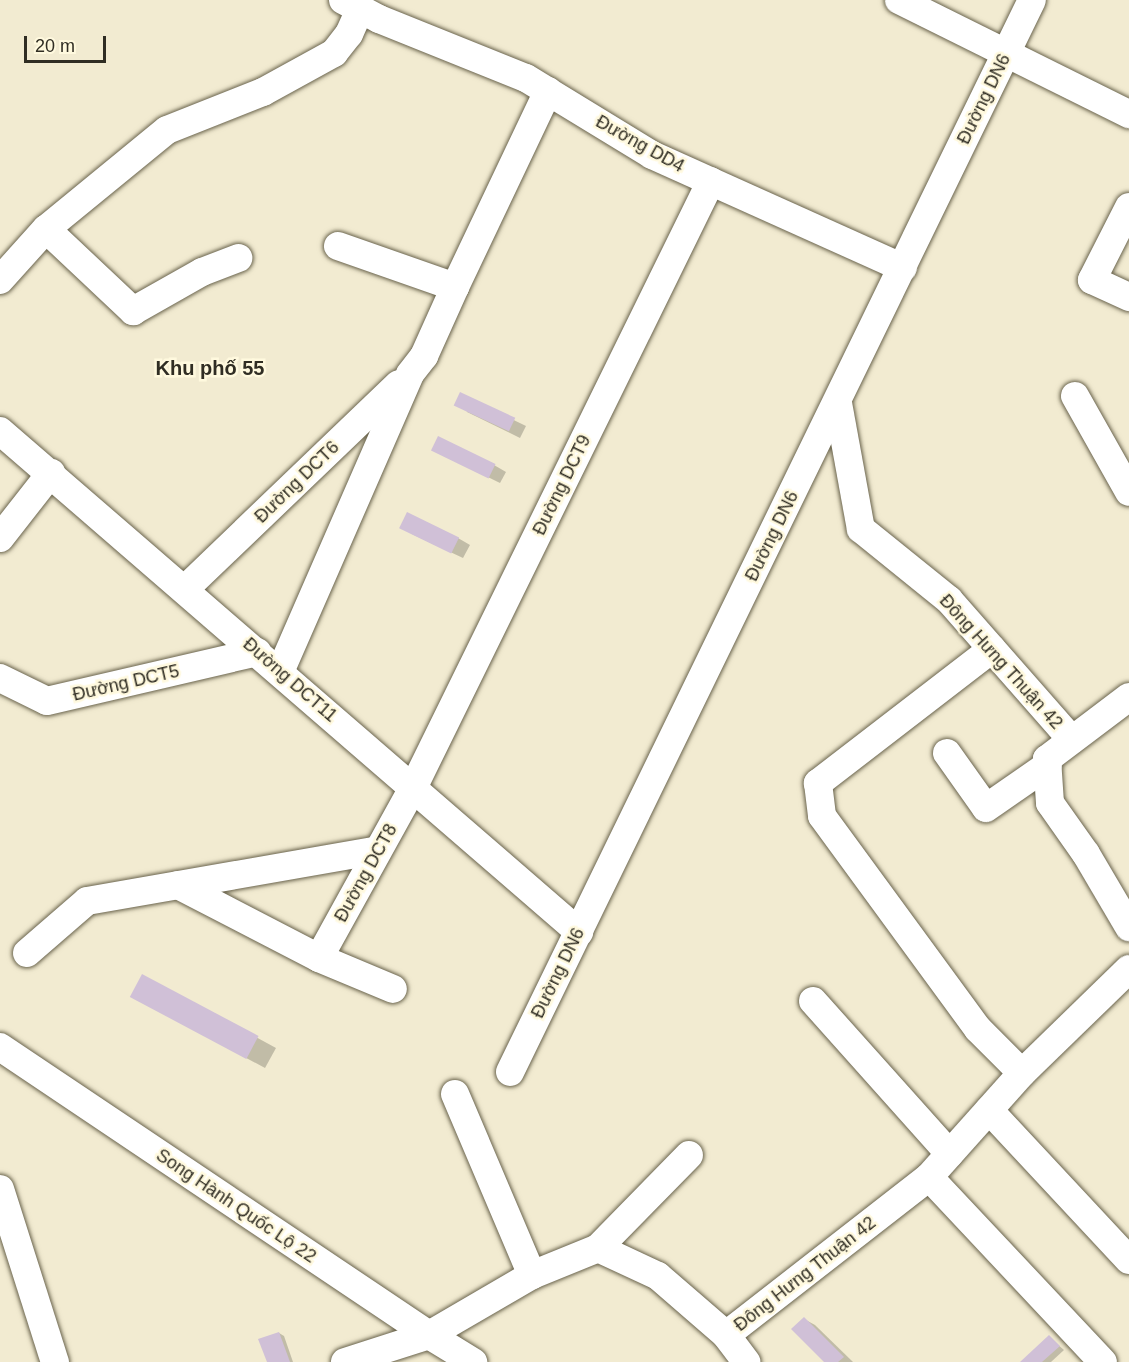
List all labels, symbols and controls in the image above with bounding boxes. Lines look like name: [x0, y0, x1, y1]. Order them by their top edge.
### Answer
scale bar: [27, 24, 110, 62]
text: 20 m: [35, 36, 75, 56]
street label: Đường DN6: [953, 50, 1015, 148]
street label: Đường DD4: [592, 111, 688, 177]
district label: Khu phố 55: [156, 356, 264, 380]
street label: Đường DCT9: [528, 431, 596, 539]
street label: Đường DCT6: [250, 436, 344, 528]
street label: Đường DN6: [741, 487, 803, 585]
street label: Đông Hưng Thuận 42: [935, 590, 1067, 734]
street label: Đường DCT11: [239, 633, 341, 727]
street label: Đường DCT5: [71, 660, 181, 706]
street label: Đường DCT8: [330, 820, 402, 926]
street label: Đường DN6: [527, 924, 589, 1022]
street label: Song Hành Quốc Lộ 22: [152, 1144, 320, 1268]
street label: Đông Hưng Thuận 42: [730, 1212, 880, 1336]

